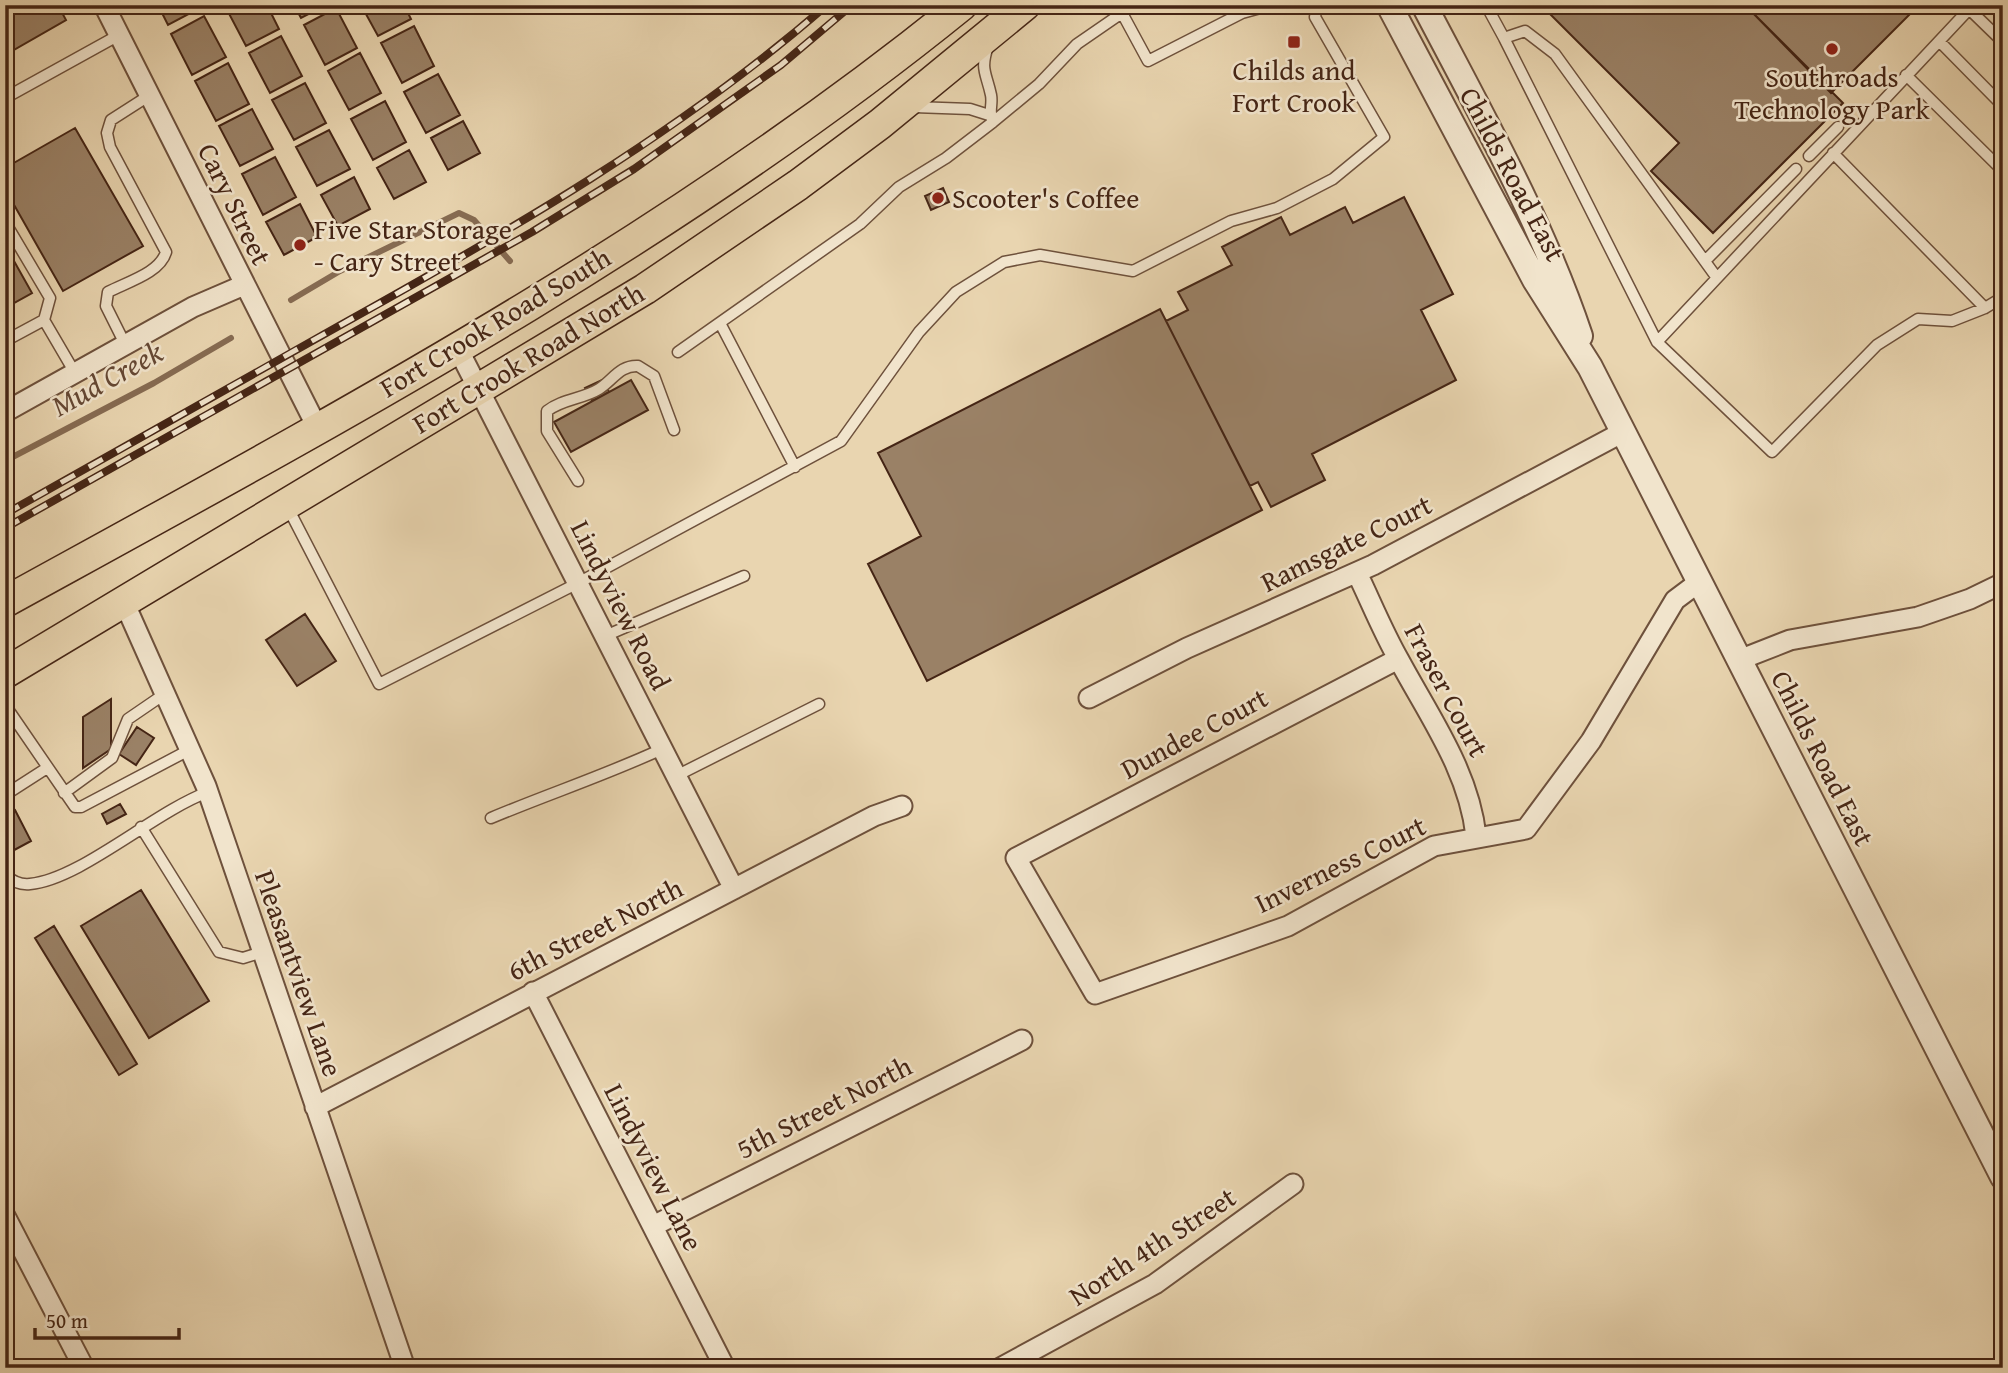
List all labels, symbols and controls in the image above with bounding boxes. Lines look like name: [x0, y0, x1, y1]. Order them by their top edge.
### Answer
marker: Childs and Fort Crook: [1286, 34, 1302, 50]
marker: Southroads Technology Park: [1824, 41, 1840, 57]
place label: Childs and Fort Crook: [1232, 49, 1357, 122]
place label: Southroads Technology Park: [1734, 56, 1931, 129]
street label: Childs Road East: [1450, 79, 1577, 268]
street label: Cary Street: [188, 136, 283, 272]
place label: Scooter's Coffee: [952, 177, 1139, 218]
marker: Scooter's Coffee: [930, 190, 946, 206]
place label: Five Star Storage - Cary Street: [314, 208, 512, 281]
street label: Fort Crook Road South: [371, 236, 618, 407]
marker: Five Star Storage - Cary Street: [292, 237, 308, 253]
street label: Fort Crook Road North: [404, 272, 652, 443]
water label: Mud Creek: [43, 329, 171, 427]
street label: Ramsgate Court: [1253, 483, 1438, 602]
street label: Lindyview Road: [561, 513, 682, 697]
street label: Fraser Court: [1395, 616, 1500, 764]
street label: Childs Road East: [1762, 663, 1885, 853]
street label: Dundee Court: [1113, 677, 1275, 789]
street label: Inverness Court: [1247, 804, 1432, 923]
street label: Pleasantview Lane: [245, 864, 354, 1082]
street label: 6th Street North: [500, 867, 690, 990]
street label: 5th Street North: [729, 1045, 919, 1168]
street label: Lindyview Lane: [595, 1076, 714, 1258]
street label: North 4th Street: [1060, 1176, 1243, 1315]
scale bar: [35, 1296, 178, 1340]
text: 50 m: [46, 1305, 88, 1336]

